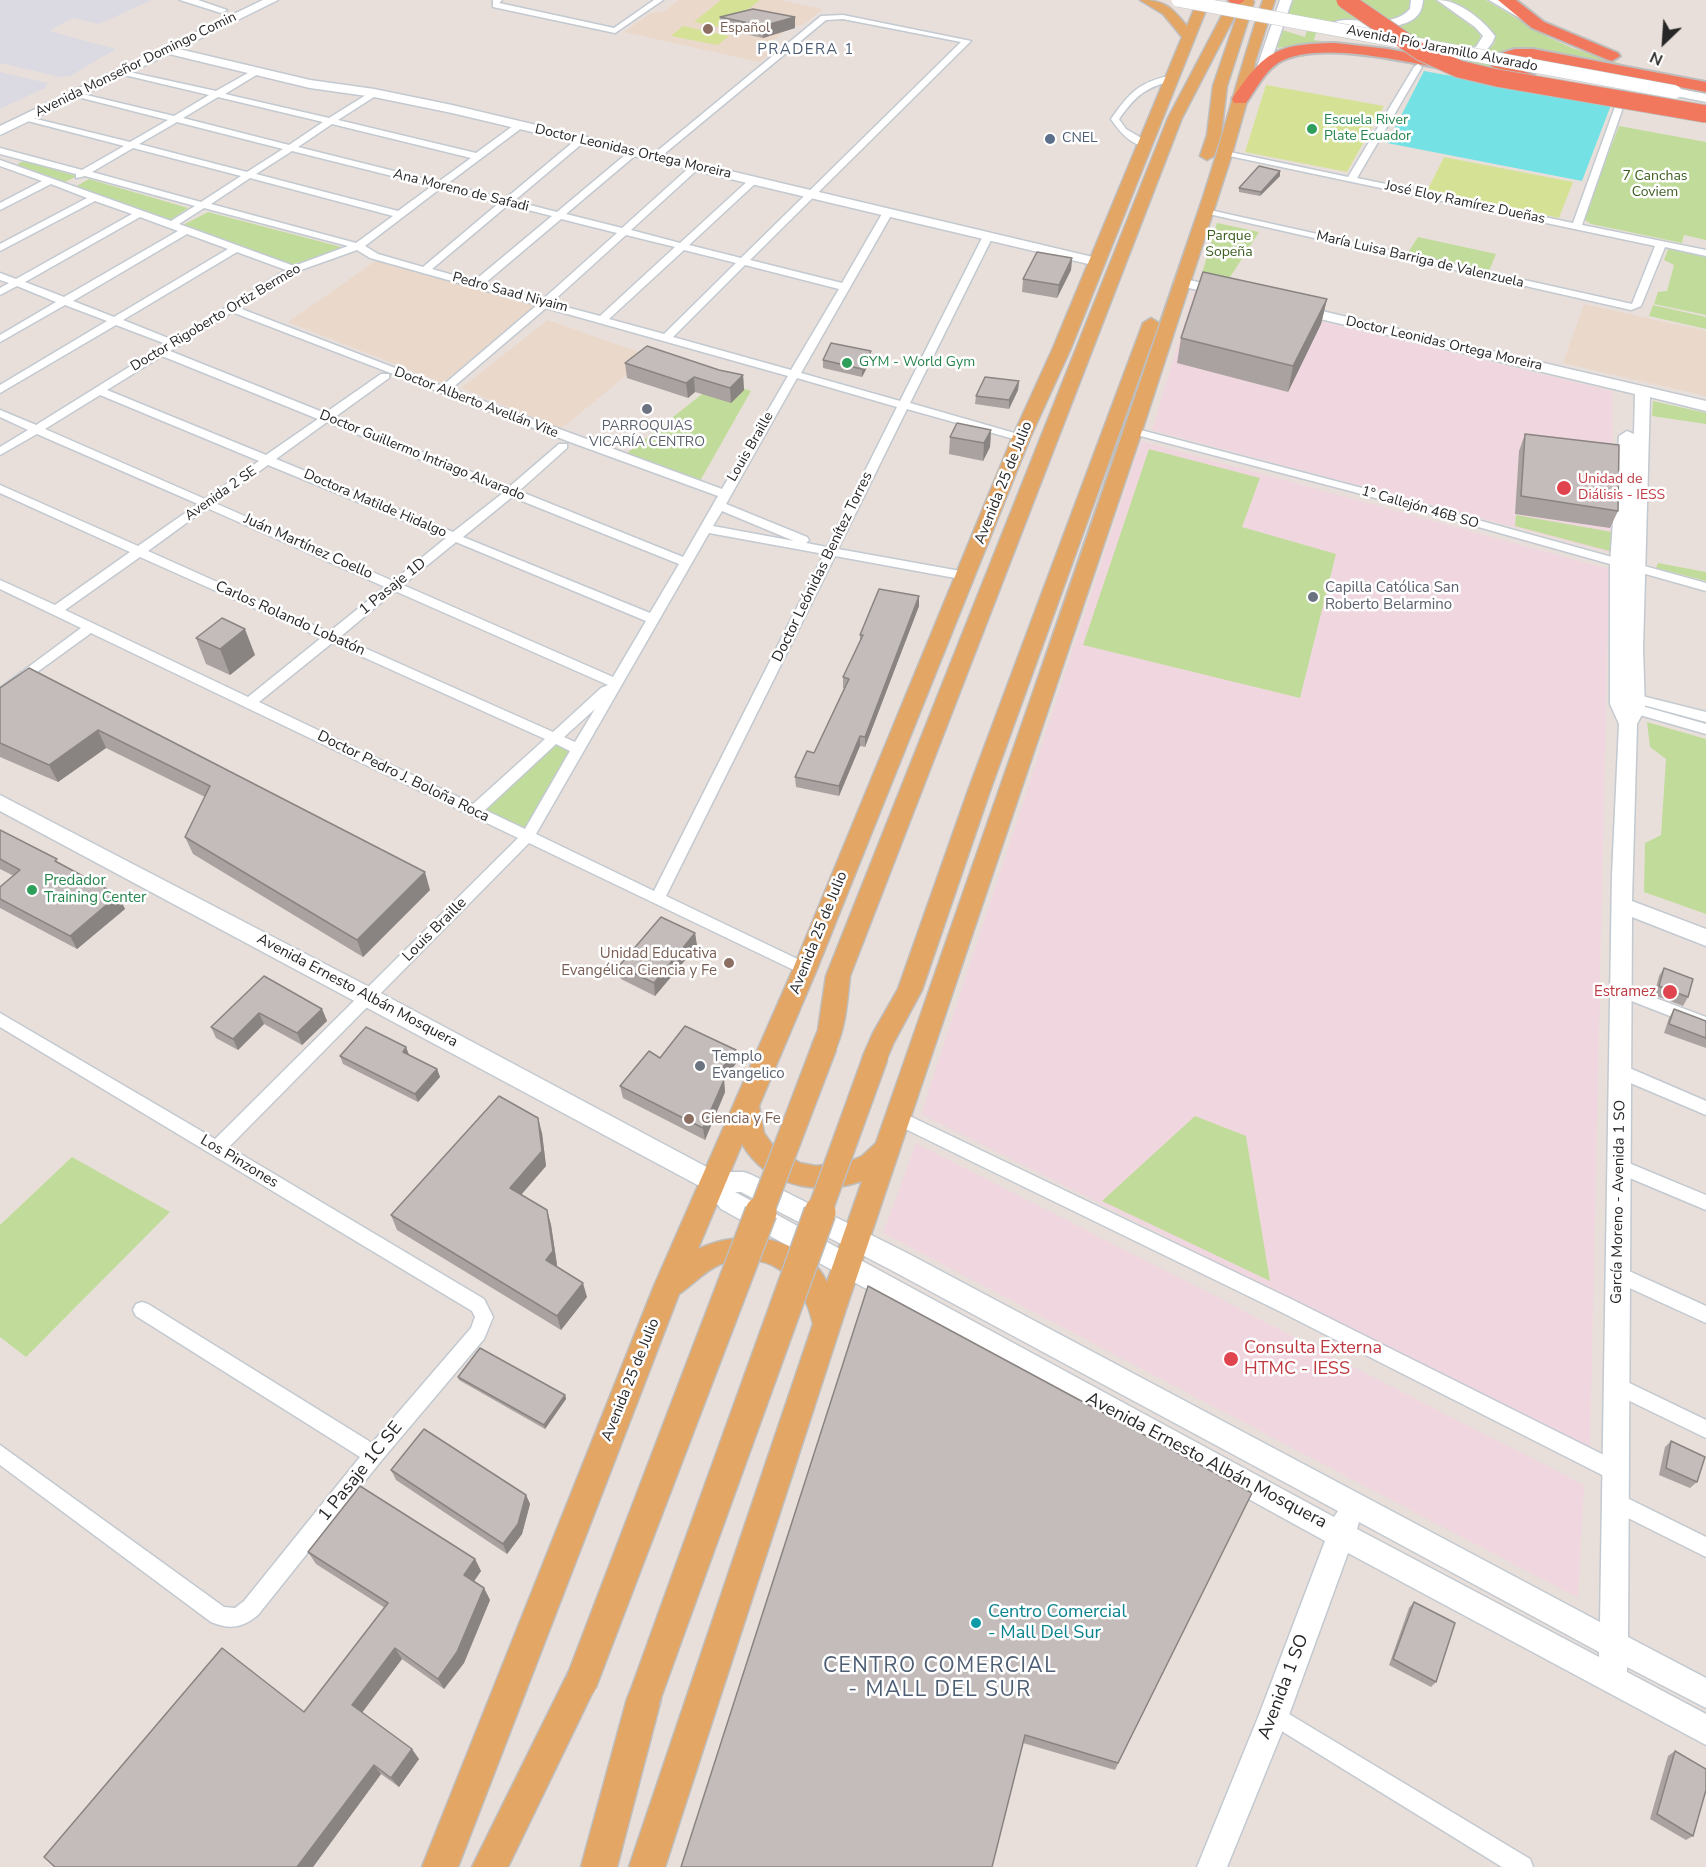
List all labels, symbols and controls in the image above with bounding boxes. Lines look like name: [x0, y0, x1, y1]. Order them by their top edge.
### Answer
street label: Avenida Monseñor Domingo Comin: [33, 9, 239, 121]
north arrow: [1634, 12, 1694, 72]
place label: Español: [720, 21, 770, 37]
marker: Español: [701, 22, 715, 36]
street label: Avenida Pío Jaramillo Alvarado: [1345, 22, 1539, 76]
district label: PRADERA 1: [757, 41, 855, 59]
text: N: [1646, 46, 1666, 71]
place label: Escuela River Plate Ecuador: [1324, 113, 1411, 146]
street label: Doctor Leonidas Ortega Moreira: [533, 121, 733, 183]
marker: Escuela River Plate Ecuador: [1305, 122, 1319, 136]
place label: CNEL: [1062, 131, 1098, 147]
marker: CNEL: [1043, 132, 1057, 146]
street label: Ana Moreno de Safadi: [391, 166, 531, 216]
park label: 7 Canchas Coviem: [1622, 169, 1688, 202]
street label: José Eloy Ramírez Dueñas: [1384, 178, 1546, 228]
street label: María Luisa Barriga de Valenzuela: [1315, 228, 1525, 292]
park label: Parque Sopeña: [1205, 229, 1253, 262]
street label: Doctor Rigoberto Ortiz Bermeo: [128, 261, 304, 375]
street label: Pedro Saad Niyaim: [450, 269, 570, 317]
street label: Doctor Leonidas Ortega Moreira: [1344, 313, 1544, 375]
place label: GYM - World Gym: [859, 355, 975, 371]
marker: GYM - World Gym: [840, 356, 854, 370]
street label: Doctor Alberto Avellán Vite: [392, 364, 560, 442]
marker: PARROQUIAS VICARÍA CENTRO: [640, 402, 654, 416]
street label: Doctor Guillermo Intriago Alvarado: [317, 407, 527, 505]
street label: Louis Braille: [724, 409, 778, 485]
place label: PARROQUIAS VICARÍA CENTRO: [589, 419, 705, 452]
street label: Avenida 25 de Julio: [971, 419, 1037, 547]
street label: Avenida 2 SE: [182, 463, 260, 525]
street label: Doctora Matilde Hidalgo: [301, 466, 449, 542]
street label: Doctor Leónidas Benítez Torres: [769, 469, 877, 665]
place label: Unidad de Diálisis - IESS: [1578, 472, 1665, 504]
marker: Unidad de Diálisis - IESS: [1555, 479, 1573, 497]
street label: 1° Callejón 46B SO: [1359, 483, 1481, 533]
street label: Juán Martínez Coello: [241, 510, 375, 584]
street label: 1 Pasaje 1D: [356, 555, 430, 619]
street label: Carlos Rolando Lobatón: [212, 578, 368, 660]
place label: Capilla Católica San Roberto Belarmino: [1325, 579, 1459, 614]
marker: Capilla Católica San Roberto Belarmino: [1306, 590, 1320, 604]
street label: Doctor Pedro J. Boloña Roca: [314, 727, 492, 827]
street label: Avenida 25 de Julio: [786, 869, 852, 997]
place label: Predador Training Center: [44, 872, 146, 907]
marker: Predador Training Center: [25, 883, 39, 897]
street label: Louis Braille: [399, 894, 471, 966]
street label: Avenida Ernesto Albán Mosquera: [253, 930, 461, 1052]
place label: Unidad Educativa Evangélica Ciencia y Fe: [561, 945, 717, 980]
marker: Unidad Educativa Evangélica Ciencia y Fe: [722, 956, 736, 970]
place label: Estramez: [1594, 983, 1656, 1001]
marker: Estramez: [1661, 983, 1679, 1001]
place label: Templo Evangelico: [712, 1048, 784, 1083]
marker: Templo Evangelico: [693, 1059, 707, 1073]
street label: García Moreno - Avenida 1 SO: [1608, 1100, 1630, 1304]
place label: Ciencia y Fe: [701, 1110, 781, 1128]
marker: Ciencia y Fe: [682, 1112, 696, 1126]
street label: Los Pinzones: [197, 1132, 281, 1192]
street label: Avenida 25 de Julio: [598, 1316, 664, 1444]
place label: Consulta Externa HTMC - IESS: [1244, 1338, 1382, 1380]
marker: Consulta Externa HTMC - IESS: [1222, 1350, 1240, 1368]
street label: Avenida Ernesto Albán Mosquera: [1082, 1388, 1330, 1534]
street label: 1 Pasaje 1C SE: [314, 1418, 408, 1526]
place label: Centro Comercial - Mall Del Sur: [988, 1602, 1127, 1644]
marker: Centro Comercial - Mall Del Sur: [969, 1616, 983, 1630]
street label: Avenida 1 SO: [1254, 1631, 1314, 1743]
district label: CENTRO COMERCIAL - MALL DEL SUR: [823, 1654, 1057, 1704]

